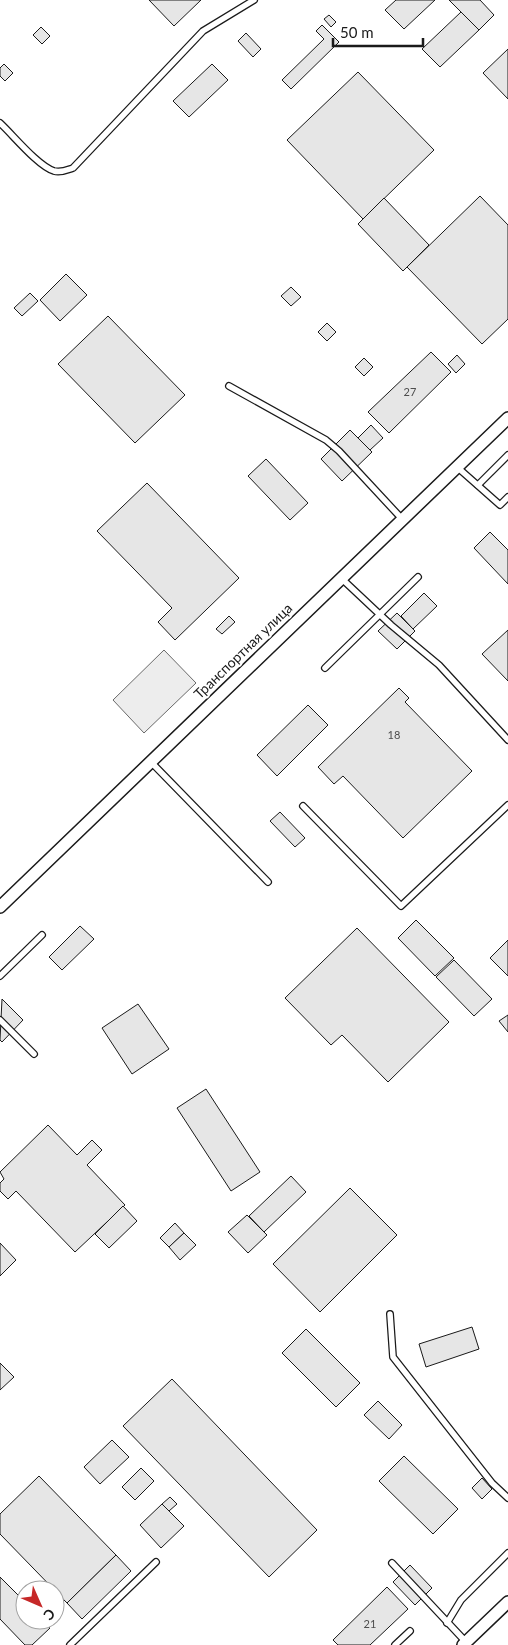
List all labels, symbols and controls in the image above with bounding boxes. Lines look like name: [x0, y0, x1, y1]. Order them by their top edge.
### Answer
scale bar: [333, 15, 423, 47]
text: 50 m: [340, 23, 374, 41]
house number: 27: [404, 385, 416, 398]
street label: Транспортная улица: [190, 599, 295, 702]
house number: 18: [388, 728, 400, 741]
north arrow: [15, 1580, 65, 1630]
text: С: [40, 1605, 59, 1624]
house number: 21: [364, 1617, 376, 1630]

